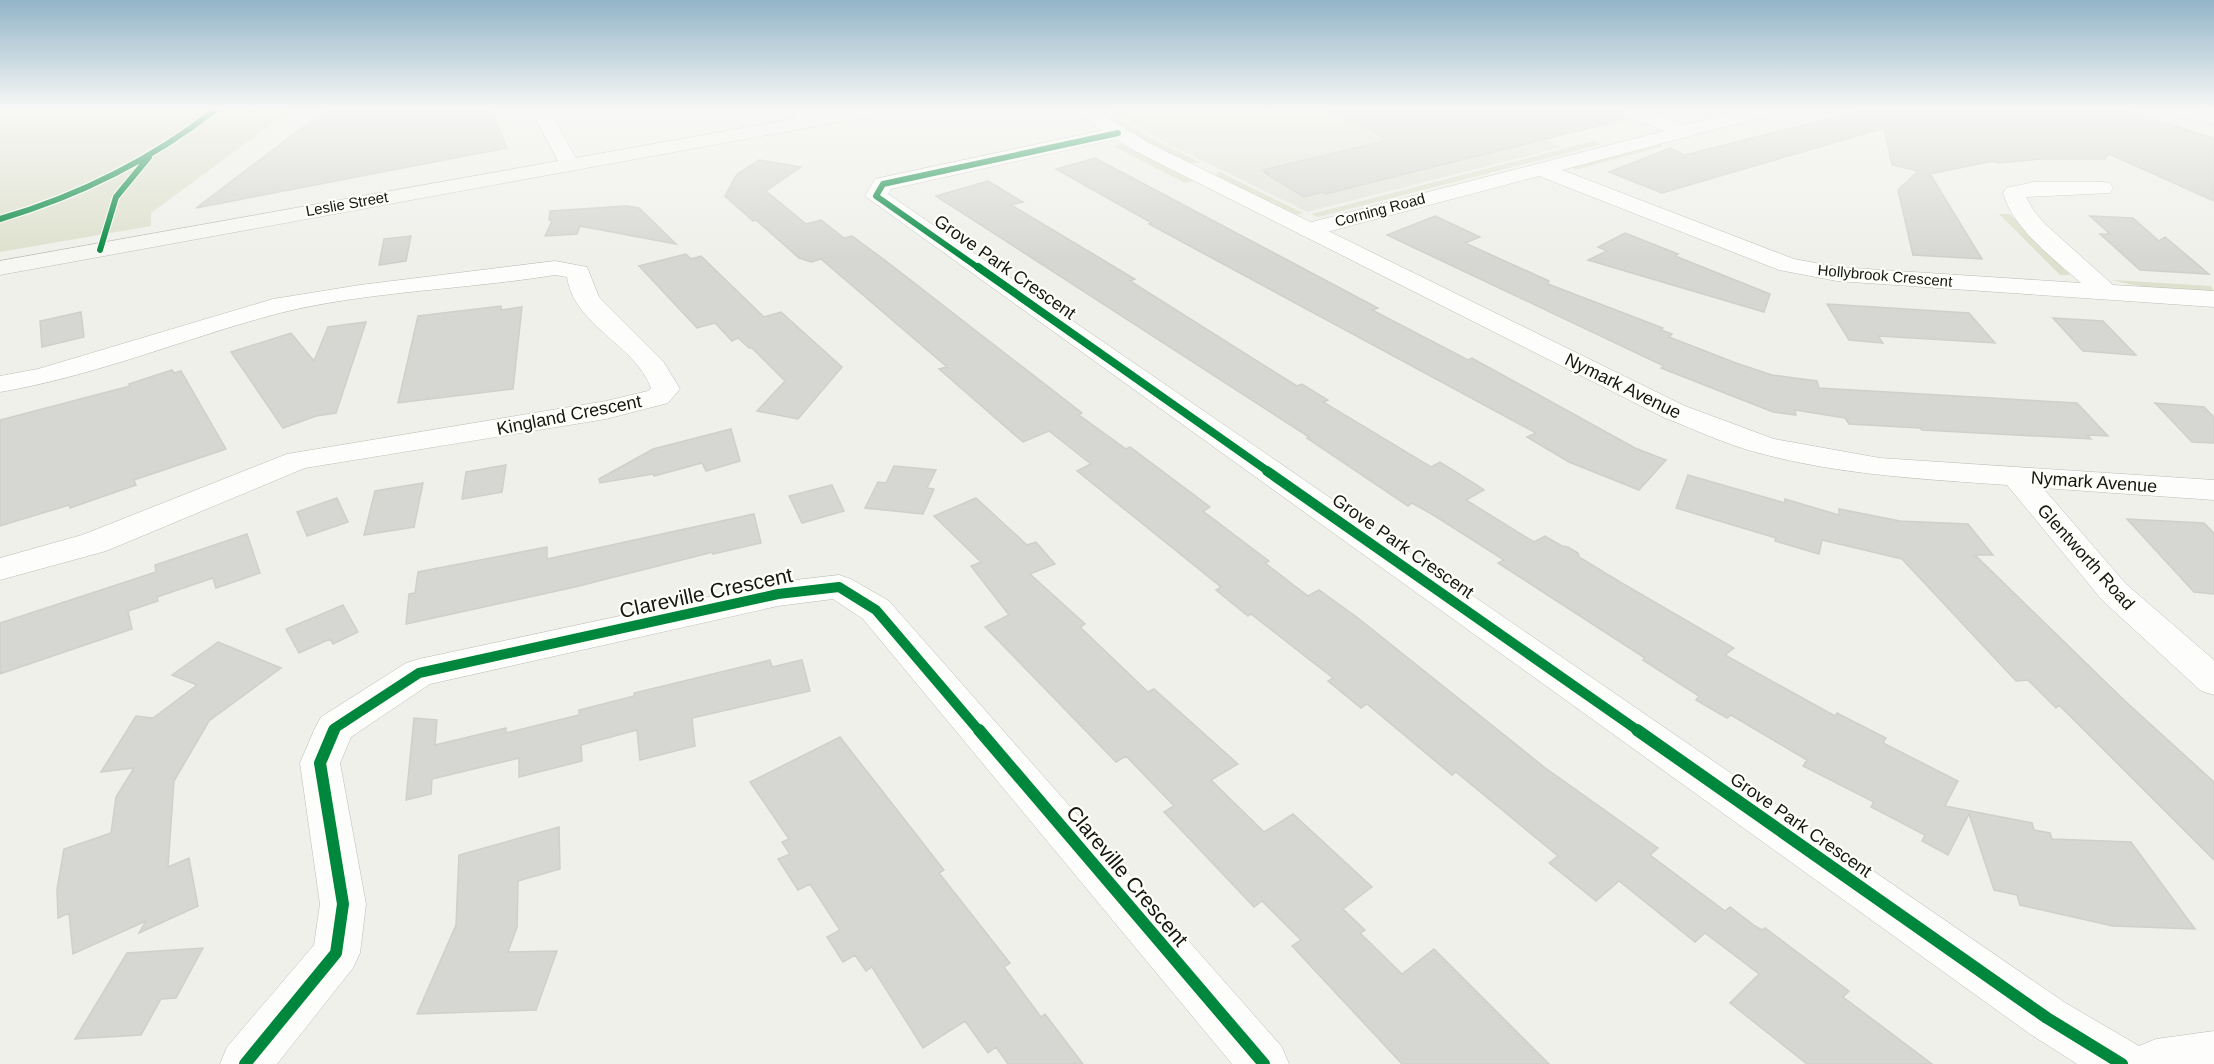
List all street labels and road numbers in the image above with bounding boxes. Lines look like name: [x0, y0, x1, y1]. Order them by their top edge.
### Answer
street label: Leslie Street: [304, 188, 390, 219]
street label: Corning Road: [1333, 189, 1427, 230]
street label: Grove Park Crescent: [930, 211, 1080, 323]
street label: Hollybrook Crescent: [1817, 261, 1954, 290]
street label: Nymark Avenue: [1562, 349, 1684, 423]
street label: Kingland Crescent: [495, 391, 643, 439]
street label: Nymark Avenue: [2030, 468, 2158, 496]
street label: Grove Park Crescent: [1328, 490, 1478, 602]
street label: Glentworth Road: [2033, 500, 2139, 614]
street label: Clareville Crescent: [617, 563, 795, 622]
street label: Grove Park Crescent: [1726, 769, 1876, 881]
street label: Clareville Crescent: [1062, 801, 1193, 951]

